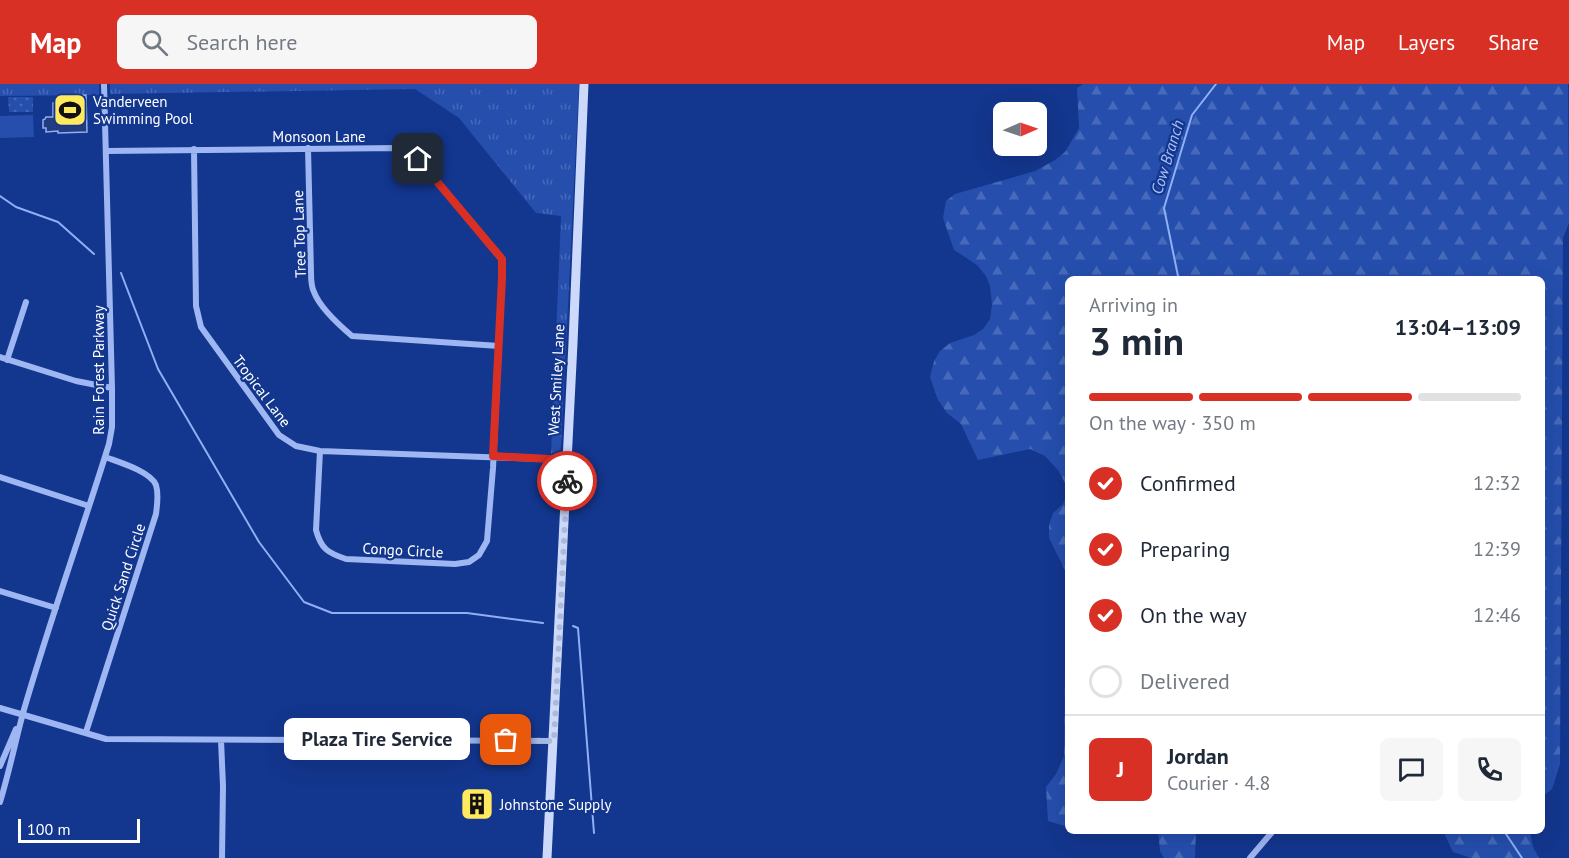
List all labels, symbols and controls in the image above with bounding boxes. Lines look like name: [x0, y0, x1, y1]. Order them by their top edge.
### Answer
search box: [117, 15, 537, 69]
text: Map: [30, 24, 81, 61]
icon: search: [138, 26, 171, 59]
text: Search here: [186, 28, 297, 56]
text: Map: [1327, 29, 1365, 56]
text: Layers: [1398, 29, 1455, 56]
text: Share: [1488, 29, 1539, 56]
sports icon: Vanderveen Swimming Pool: [52, 92, 88, 128]
place label: Vanderveen Swimming Pool: [92, 92, 194, 128]
north arrow: [993, 102, 1047, 156]
map controls: [993, 102, 1047, 156]
water label: Cow Branch: [1146, 118, 1188, 196]
street label: Monsoon Lane: [272, 127, 366, 146]
pin: [392, 133, 443, 184]
icon: home: [401, 142, 434, 175]
street label: Tree Top Lane: [288, 190, 310, 278]
text: Arriving in: [1089, 292, 1178, 318]
street label: Rain Forest Parkway: [89, 305, 108, 435]
text: 13:04–13:09: [1395, 313, 1521, 341]
text: 3 min: [1089, 315, 1184, 366]
street label: West Smiley Lane: [544, 324, 568, 436]
street label: Tropical Lane: [229, 351, 295, 431]
text: On the way · 350 m: [1089, 410, 1256, 436]
courier: [537, 451, 597, 511]
icon: bike: [551, 465, 584, 498]
icon: check: [1089, 467, 1122, 500]
text: Confirmed: [1140, 469, 1236, 497]
text: 12:32: [1473, 470, 1521, 496]
street label: Quick Sand Circle: [97, 521, 149, 633]
icon: check: [1089, 533, 1122, 566]
text: Preparing: [1140, 535, 1230, 563]
text: 12:39: [1473, 536, 1521, 562]
street label: Congo Circle: [362, 538, 444, 562]
icon: check: [1089, 599, 1122, 632]
text: On the way: [1140, 601, 1247, 629]
text: 12:46: [1473, 602, 1521, 628]
text: Delivered: [1140, 667, 1230, 695]
pin: [480, 714, 531, 765]
callout: Plaza Tire Service: [284, 719, 470, 761]
icon: bag: [489, 723, 522, 756]
text: Plaza Tire Service: [302, 726, 452, 752]
button: chat: [1380, 738, 1443, 801]
button: phone: [1458, 738, 1521, 801]
text: Jordan: [1167, 742, 1229, 770]
text: J: [1117, 755, 1124, 783]
text: Courier · 4.8: [1167, 770, 1270, 796]
building icon: Johnstone Supply: [459, 786, 495, 822]
place label: Johnstone Supply: [499, 795, 612, 814]
scale bar: [18, 816, 140, 844]
text: 100 m: [27, 819, 70, 839]

